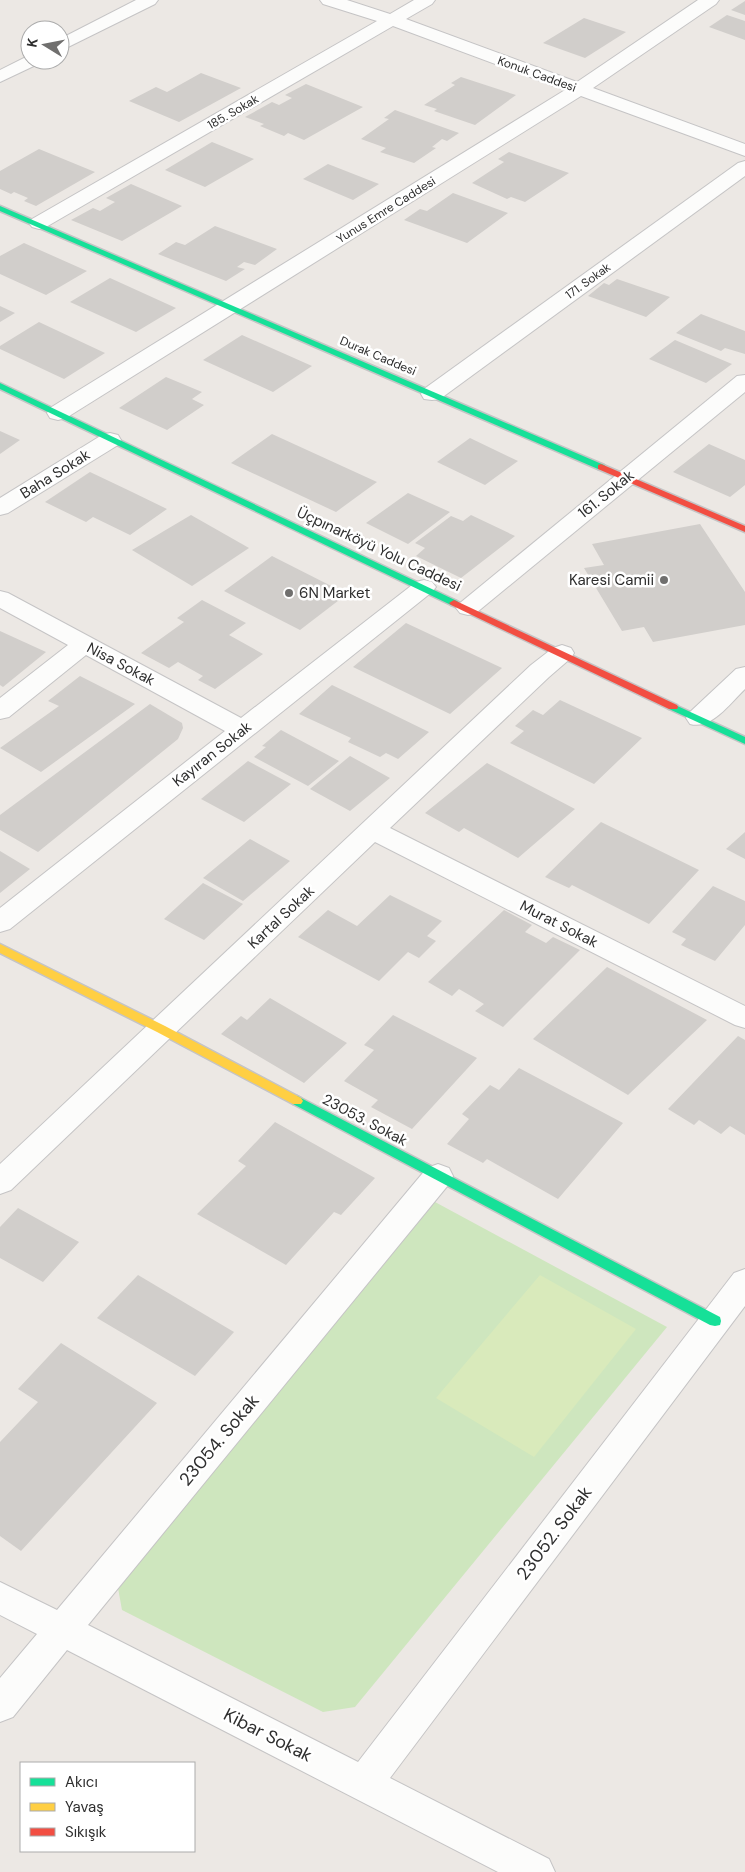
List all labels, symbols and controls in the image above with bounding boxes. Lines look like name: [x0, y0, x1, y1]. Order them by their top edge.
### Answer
north arrow: [20, 20, 70, 70]
text: K: [23, 37, 42, 49]
street label: Konuk Caddesi: [495, 52, 579, 96]
street label: 185. Sokak: [204, 91, 262, 133]
street label: Yunus Emre Caddesi: [333, 173, 439, 247]
street label: 171. Sokak: [562, 259, 614, 303]
street label: Durak Caddesi: [337, 333, 419, 379]
street label: Baha Sokak: [16, 444, 94, 503]
street label: 161. Sokak: [574, 465, 638, 523]
street label: Üçpınarköyü Yolu Caddesi: [294, 502, 464, 596]
place label: Karesi Camii: [569, 570, 654, 590]
marker: Karesi Camii: [658, 574, 670, 586]
place label: 6N Market: [299, 583, 370, 603]
marker: 6N Market: [283, 587, 295, 599]
street label: Nisa Sokak: [83, 638, 159, 691]
street label: Kayıran Sokak: [168, 717, 256, 791]
street label: Kartal Sokak: [243, 881, 319, 953]
street label: Murat Sokak: [516, 896, 602, 952]
street label: 23053. Sokak: [319, 1089, 411, 1151]
street label: 23054. Sokak: [174, 1389, 264, 1491]
street label: 23052. Sokak: [511, 1481, 597, 1585]
street label: Kibar Sokak: [220, 1702, 316, 1768]
legend: [20, 1762, 195, 1852]
text: Akıcı: [65, 1772, 98, 1792]
text: Yavaş: [65, 1797, 104, 1817]
text: Sıkışık: [65, 1822, 107, 1842]

